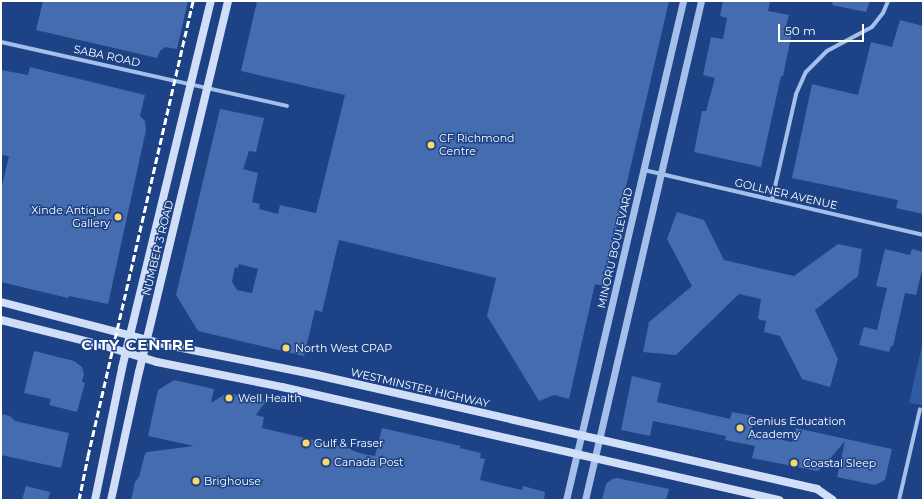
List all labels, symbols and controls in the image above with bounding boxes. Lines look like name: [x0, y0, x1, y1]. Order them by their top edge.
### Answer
scale bar: [780, 16, 866, 42]
text: 50 m: [785, 23, 816, 38]
street label: SABA ROAD: [73, 43, 141, 69]
place label: CF Richmond Centre: [439, 132, 515, 158]
marker: CF Richmond Centre: [426, 140, 436, 150]
street label: GOLLNER AVENUE: [733, 176, 839, 212]
street label: MINORU BOULEVARD: [595, 186, 635, 310]
street label: NUMBER 3 ROAD: [140, 199, 176, 297]
place label: Xinde Antique Gallery: [31, 204, 110, 230]
marker: Xinde Antique Gallery: [113, 212, 123, 222]
district label: CITY CENTRE: [81, 336, 195, 354]
place label: North West CPAP: [295, 341, 392, 355]
marker: North West CPAP: [280, 342, 292, 354]
street label: WESTMINSTER HIGHWAY: [349, 366, 491, 410]
place label: Well Health: [238, 391, 302, 405]
marker: Well Health: [223, 392, 235, 404]
place label: Genius Education Academy: [748, 415, 846, 441]
marker: Genius Education Academy: [735, 423, 745, 433]
place label: Gulf & Fraser: [314, 436, 383, 450]
marker: Gulf & Fraser: [301, 438, 311, 448]
place label: Canada Post: [334, 455, 403, 469]
place label: Coastal Sleep: [803, 456, 876, 470]
marker: Canada Post: [321, 457, 331, 467]
marker: Coastal Sleep: [788, 457, 800, 469]
place label: Brighouse: [204, 474, 261, 488]
marker: Brighouse: [191, 476, 201, 486]

